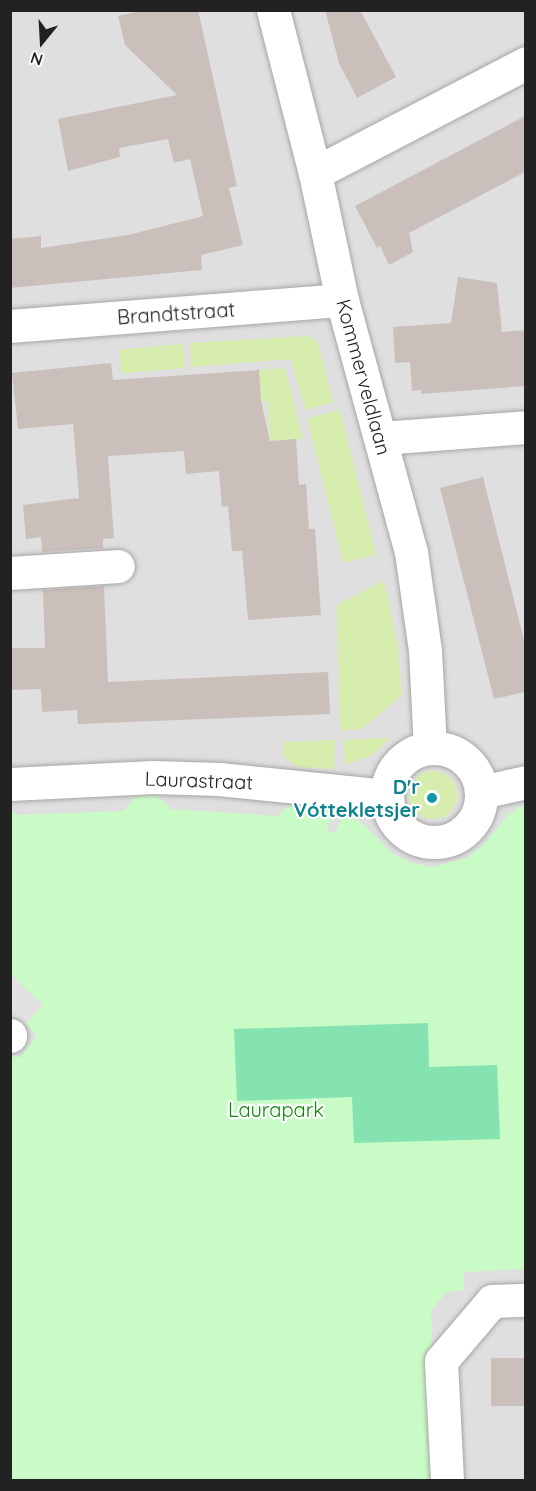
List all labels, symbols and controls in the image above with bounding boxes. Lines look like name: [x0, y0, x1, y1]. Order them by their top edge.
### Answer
north arrow: [12, 12, 72, 72]
text: N: [28, 48, 45, 70]
street label: Kommerveldlaan: [332, 296, 396, 458]
street label: Brandtstraat: [116, 297, 236, 329]
street label: Laurastraat: [144, 766, 254, 794]
place label: D'r Vóttekletsjer: [293, 774, 420, 821]
marker: D'r Vóttekletsjer: [425, 791, 439, 805]
park label: Laurapark: [228, 1097, 324, 1121]

